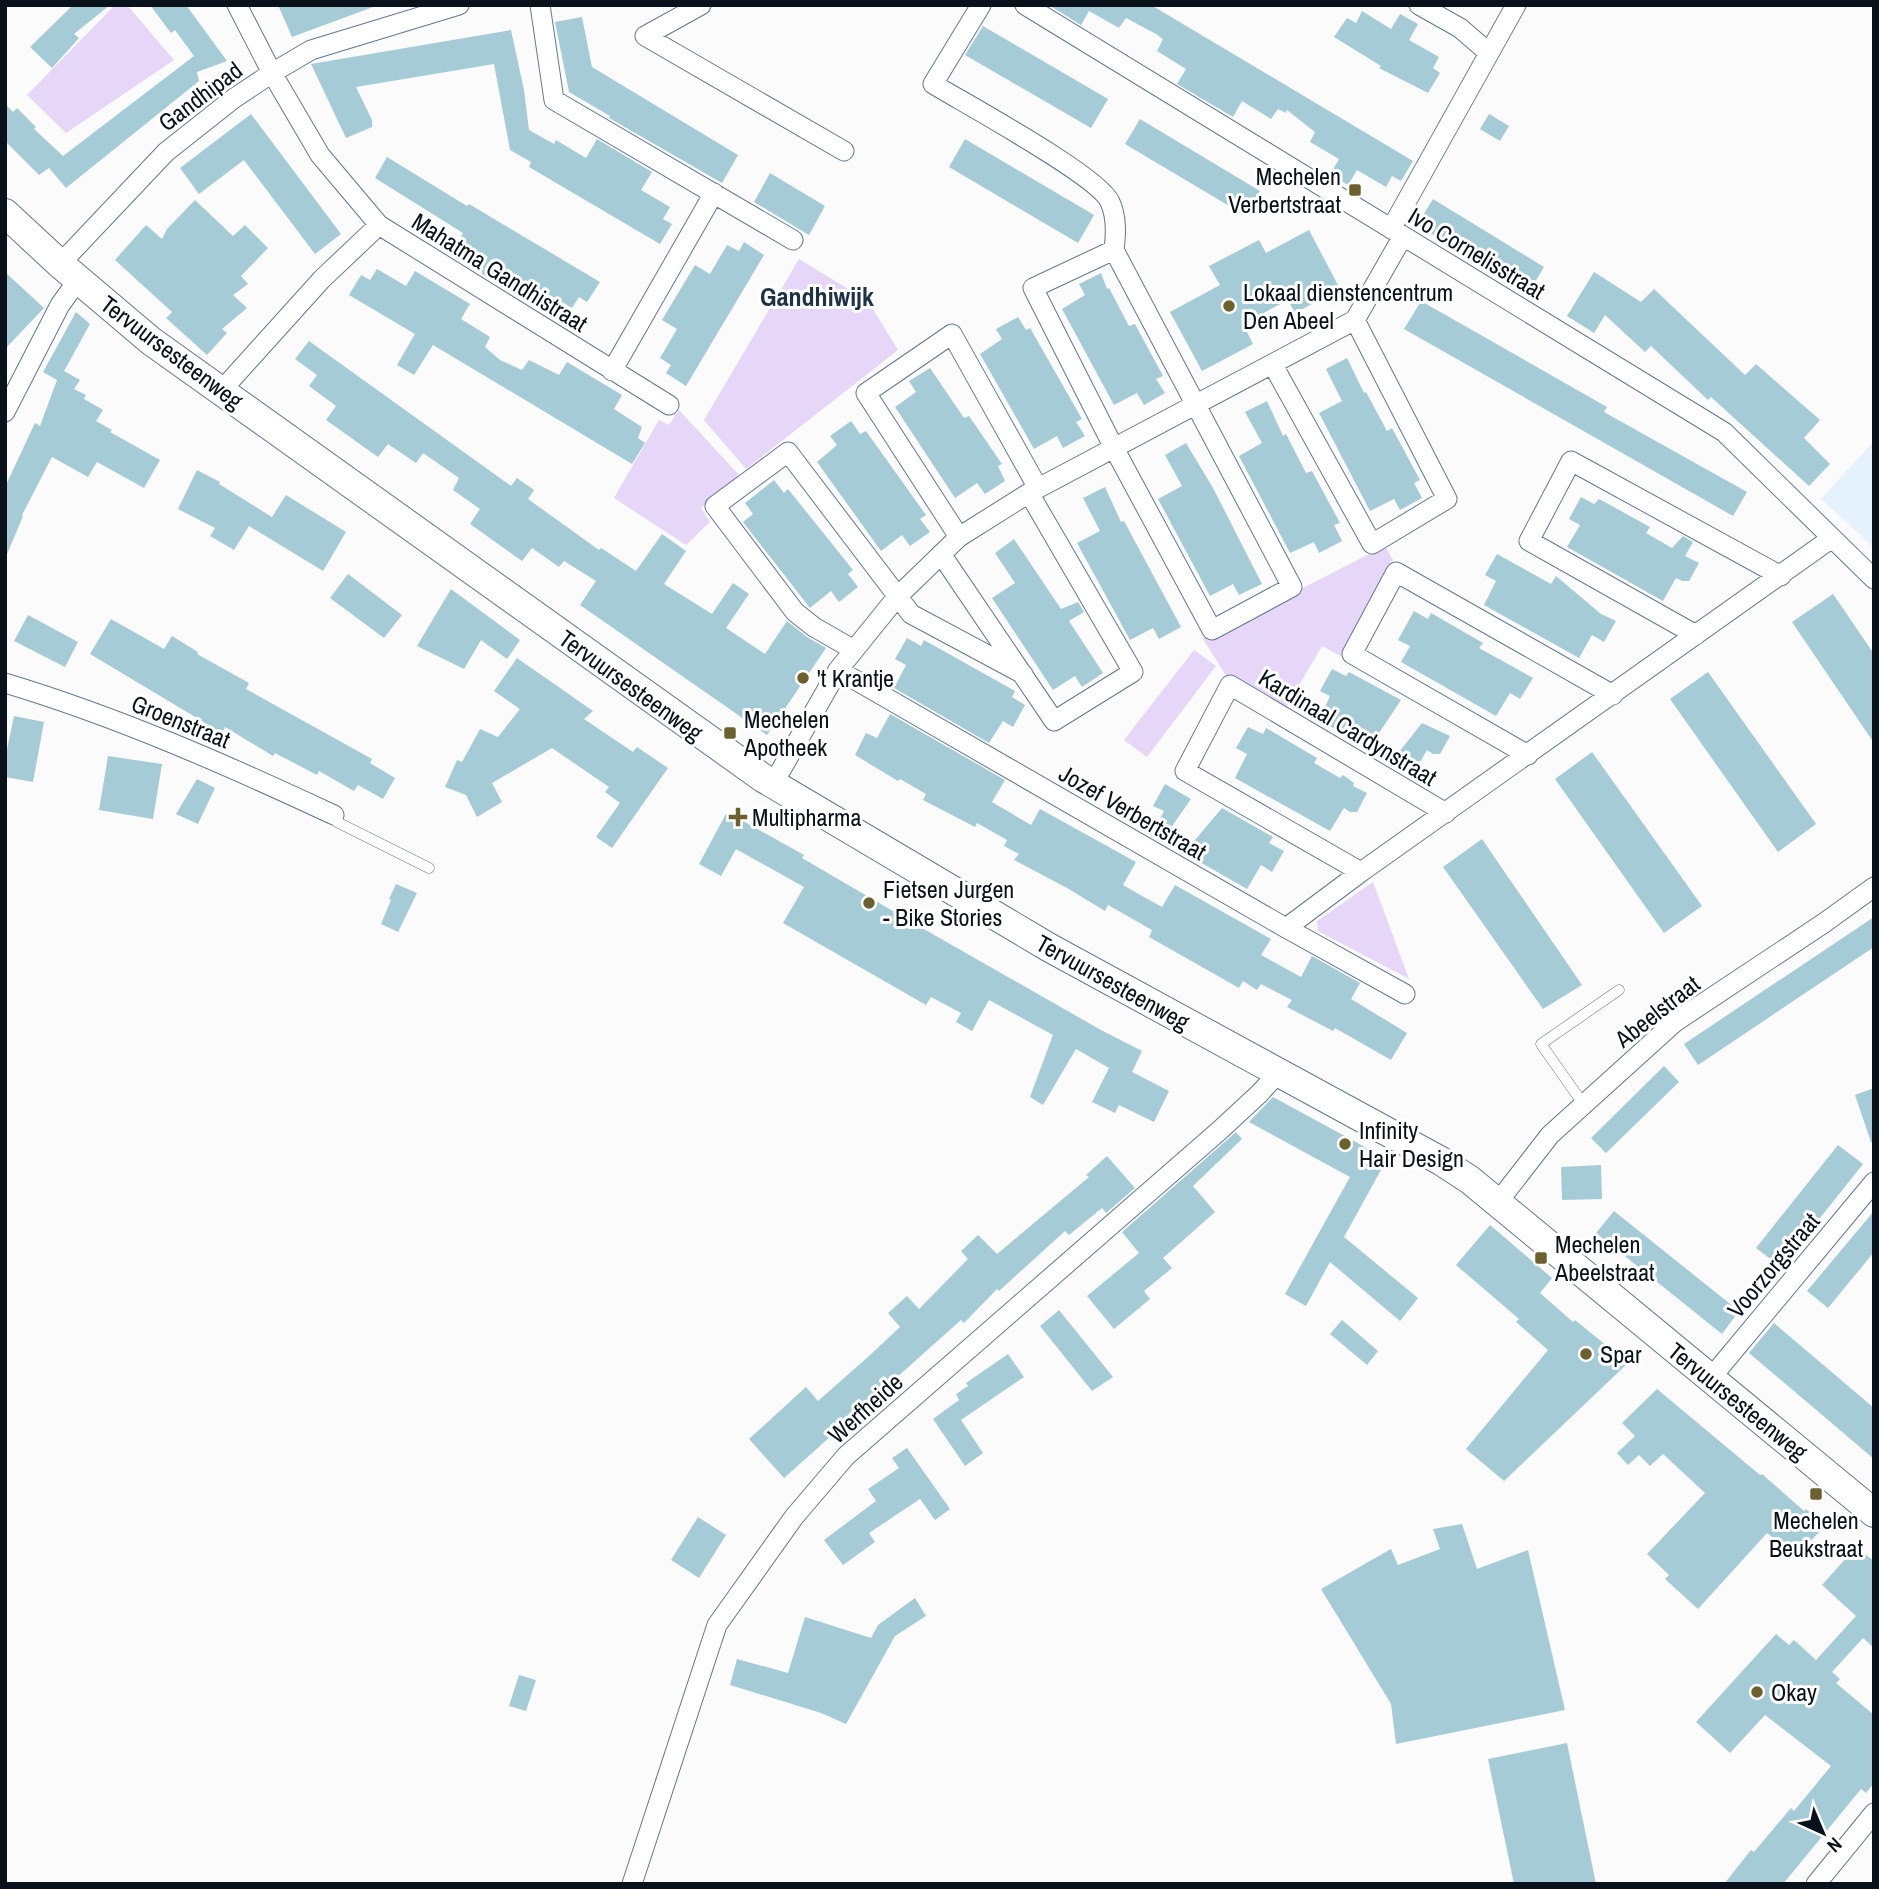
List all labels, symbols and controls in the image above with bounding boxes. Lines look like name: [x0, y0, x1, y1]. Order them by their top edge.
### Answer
street label: Gandhipad: [151, 54, 249, 138]
place label: Mechelen Verbertstraat: [1228, 160, 1342, 220]
marker: Mechelen Verbertstraat: [1347, 182, 1363, 198]
street label: Ivo Cornelisstraat: [1403, 200, 1552, 307]
street label: Mahatma Gandhistraat: [406, 205, 594, 339]
place label: Lokaal dienstencentrum Den Abeel: [1243, 276, 1453, 336]
district label: Gandhiwijk: [760, 279, 874, 314]
street label: Tervuursesteenweg: [94, 288, 250, 416]
marker: Lokaal dienstencentrum Den Abeel: [1221, 298, 1237, 314]
street label: Tervuursesteenweg: [553, 622, 709, 748]
street label: Kardinaal Cardynstraat: [1253, 661, 1443, 793]
place label: 't Krantje: [817, 662, 894, 694]
marker: 't Krantje: [795, 670, 811, 686]
street label: Groenstraat: [127, 687, 236, 755]
place label: Mechelen Apotheek: [743, 703, 829, 763]
marker: Mechelen Apotheek: [722, 725, 738, 741]
street label: Jozef Verbertstraat: [1053, 757, 1213, 867]
place label: Multipharma: [752, 801, 861, 833]
marker: Multipharma: [730, 809, 746, 825]
place label: Fietsen Jurgen - Bike Stories: [883, 873, 1014, 933]
marker: Fietsen Jurgen - Bike Stories: [861, 895, 877, 911]
street label: Tervuursesteenweg: [1031, 927, 1195, 1037]
street label: Abeelstraat: [1607, 967, 1706, 1055]
place label: Infinity Hair Design: [1359, 1114, 1464, 1174]
marker: Infinity Hair Design: [1337, 1136, 1353, 1152]
street label: Voorzorgstraat: [1720, 1205, 1827, 1324]
place label: Mechelen Abeelstraat: [1554, 1228, 1655, 1288]
marker: Mechelen Abeelstraat: [1533, 1250, 1549, 1266]
street label: Tervuursesteenweg: [1662, 1335, 1814, 1467]
place label: Spar: [1600, 1338, 1642, 1370]
marker: Spar: [1578, 1346, 1594, 1362]
street label: Werfheide: [821, 1366, 909, 1450]
marker: Mechelen Beukstraat: [1808, 1486, 1824, 1502]
place label: Mechelen Beukstraat: [1769, 1504, 1864, 1564]
place label: Okay: [1771, 1676, 1817, 1708]
marker: Okay: [1749, 1684, 1765, 1700]
north arrow: [1788, 1798, 1858, 1868]
text: N: [1822, 1832, 1848, 1858]

